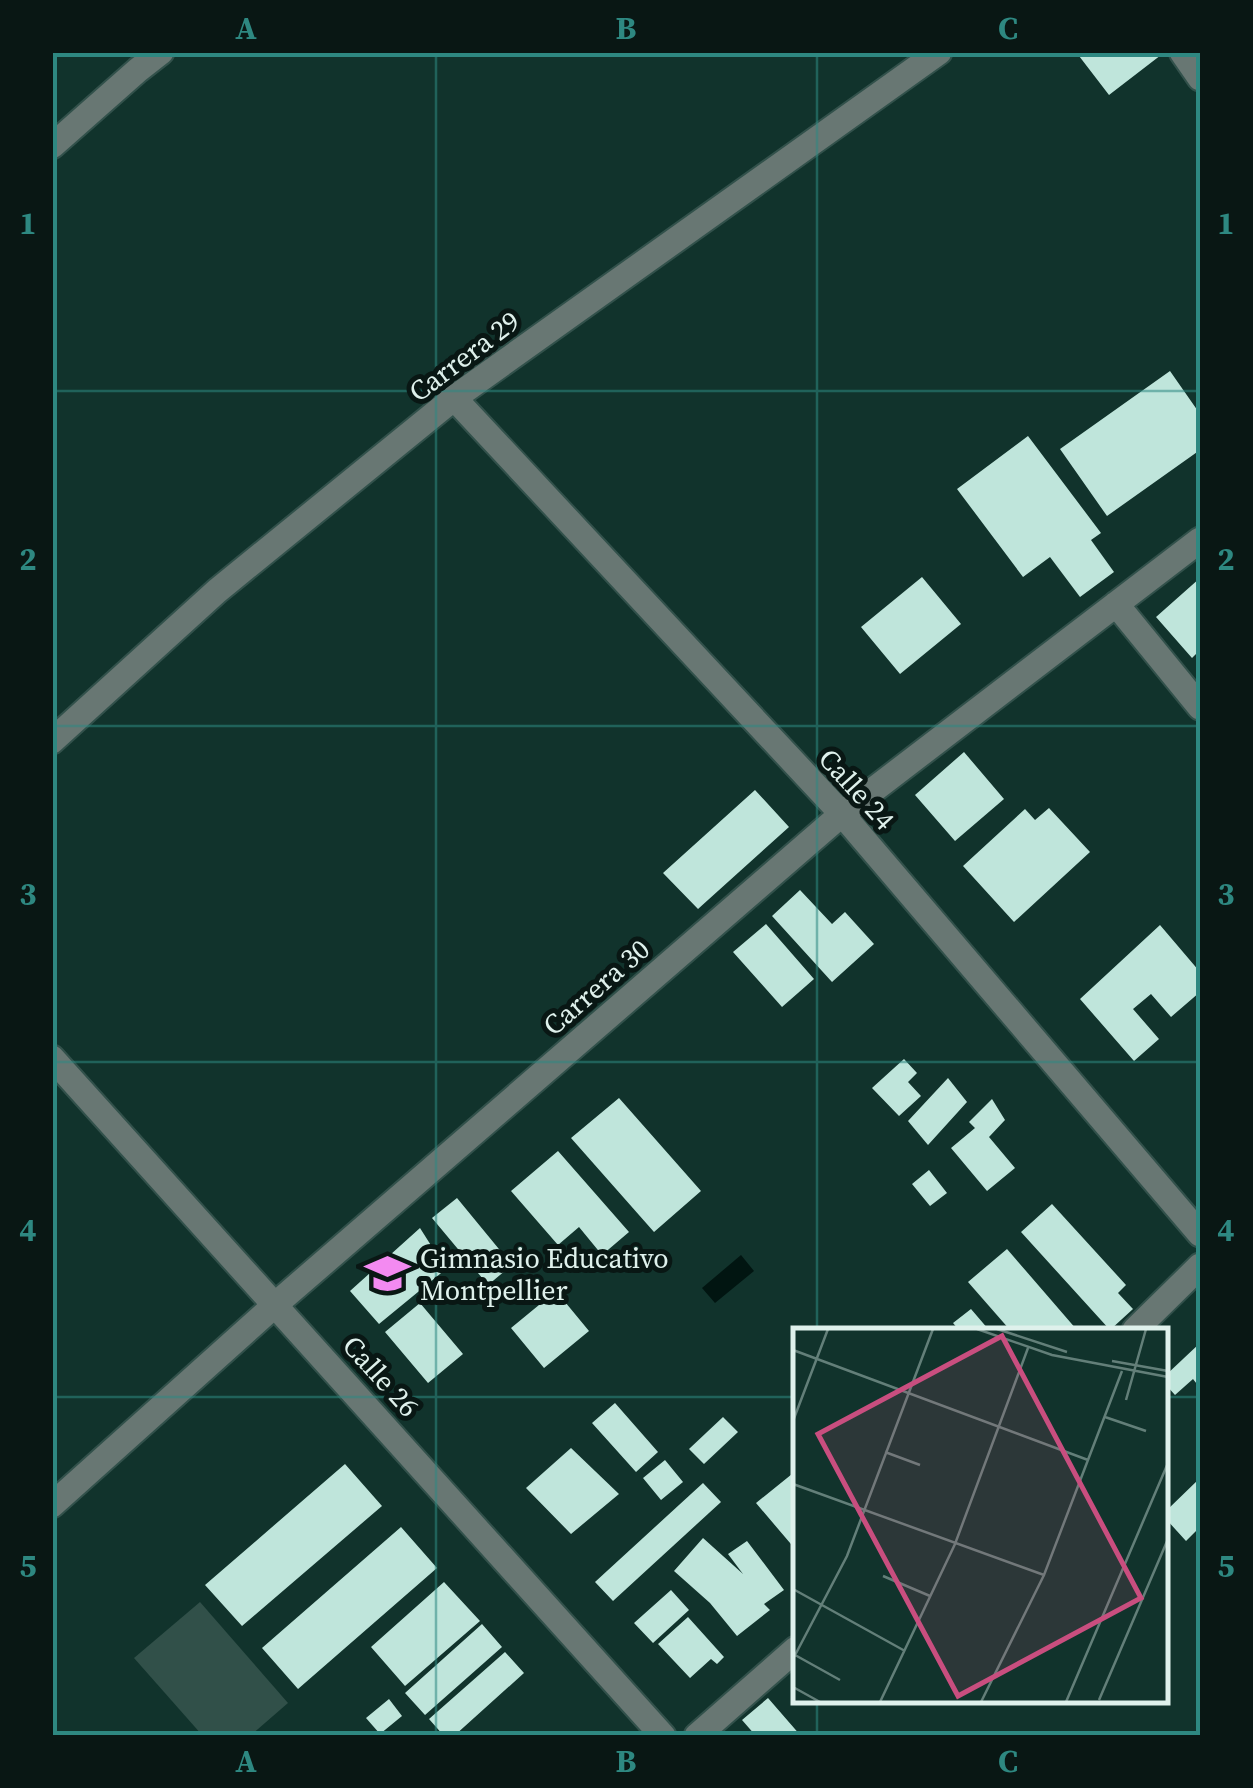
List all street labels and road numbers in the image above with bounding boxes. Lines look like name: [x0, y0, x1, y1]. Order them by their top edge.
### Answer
street label: Carrera 29: [401, 302, 527, 410]
street label: Calle 24: [810, 740, 904, 838]
street label: Carrera 30: [535, 930, 657, 1044]
street label: Calle 26: [334, 1327, 428, 1425]

